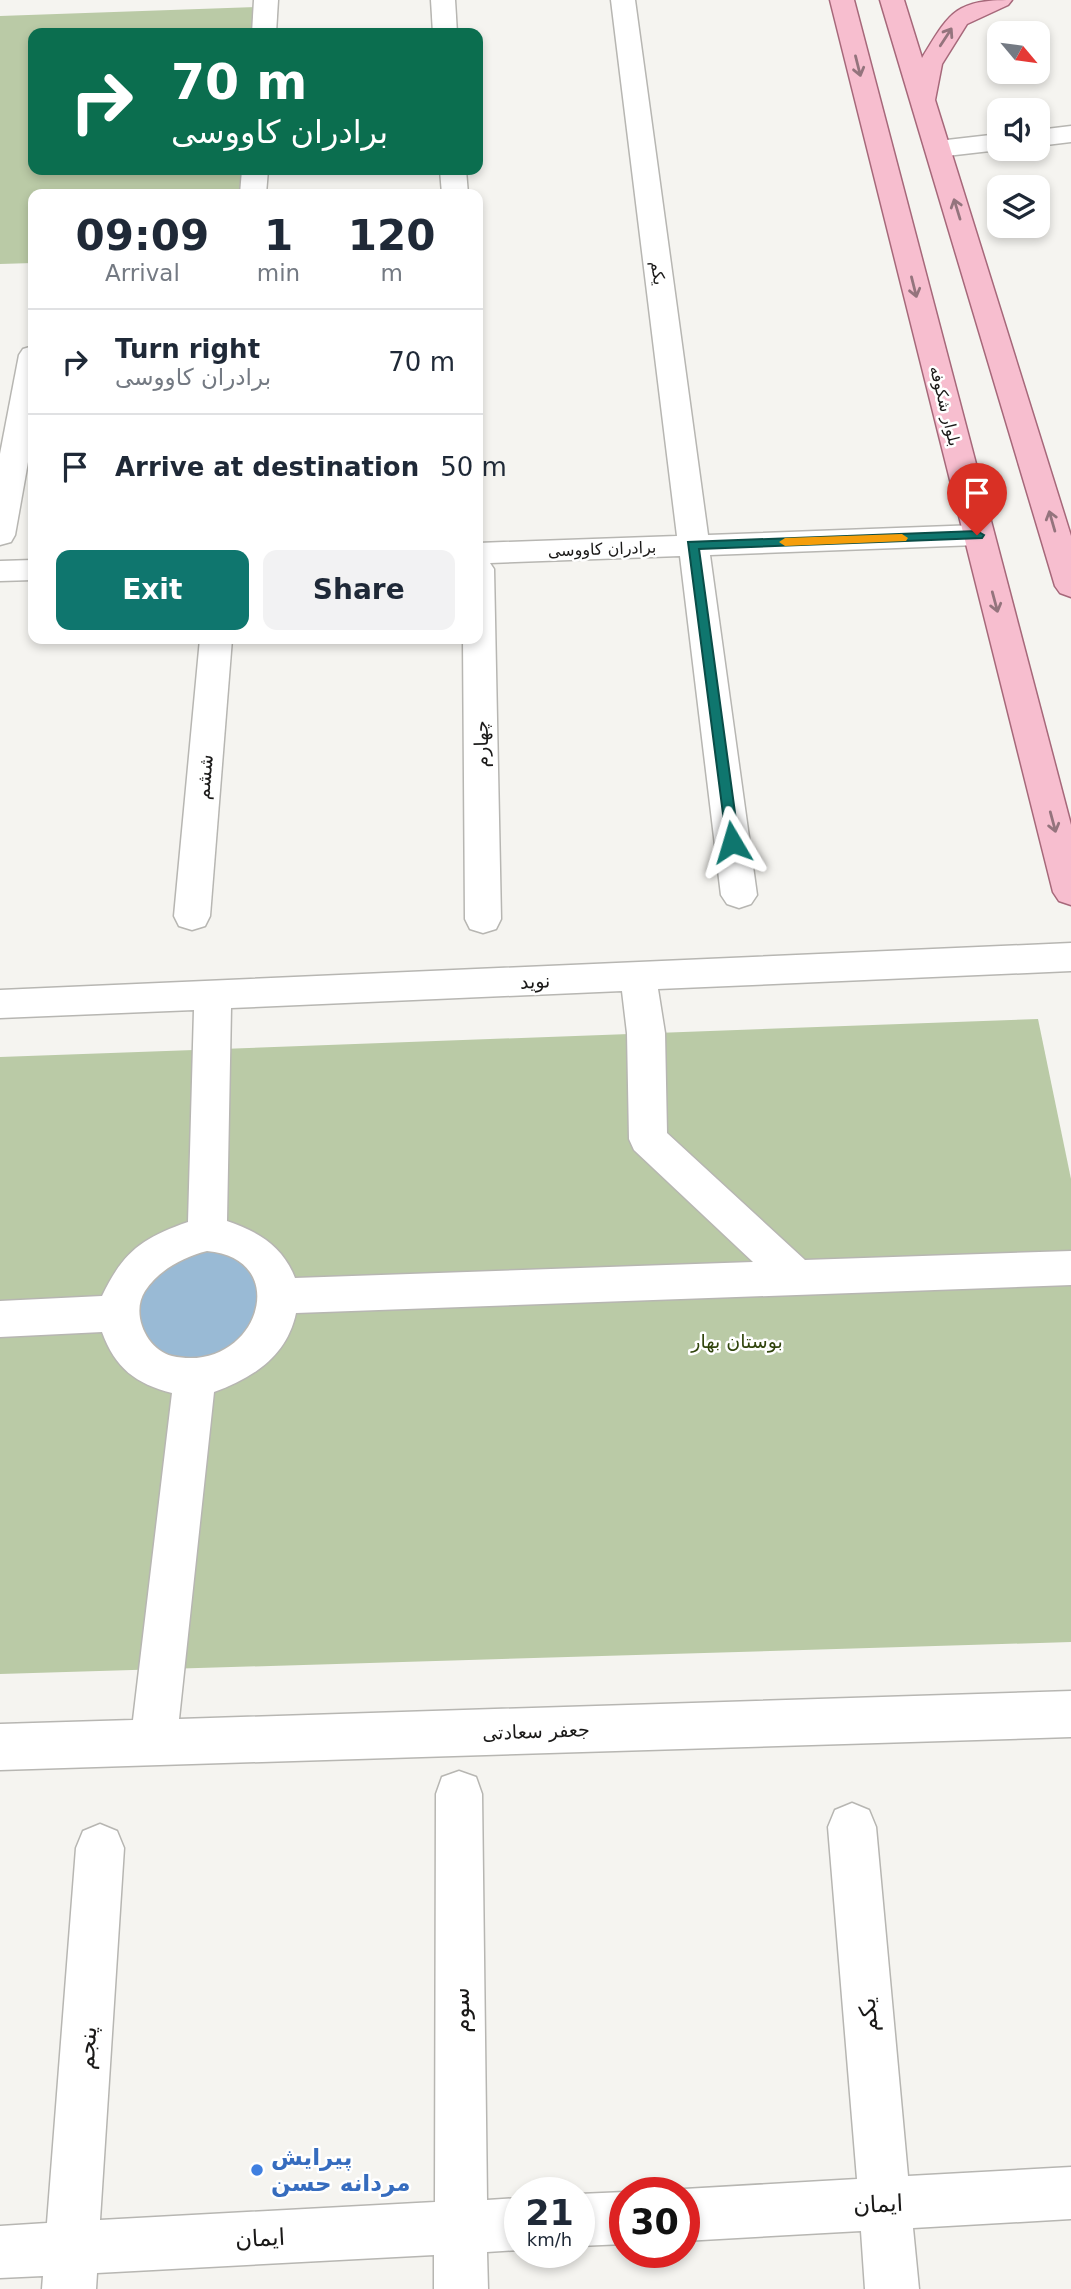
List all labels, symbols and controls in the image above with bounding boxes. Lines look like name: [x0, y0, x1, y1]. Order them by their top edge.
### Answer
north arrow: [987, 21, 1050, 84]
map controls: [987, 21, 1050, 238]
one-way arrow: [939, 27, 953, 47]
text: 70 m: [171, 54, 307, 111]
one-way arrow: [852, 54, 865, 77]
icon: right: [56, 56, 147, 147]
button: sound: [987, 98, 1050, 161]
text: برادران کاووسی: [171, 113, 388, 151]
button: layers: [987, 175, 1050, 238]
one-way arrow: [949, 199, 962, 221]
text: 09:09: [76, 211, 209, 260]
text: 1: [264, 211, 293, 260]
text: 120: [348, 211, 435, 260]
text: Arrival: [105, 260, 180, 286]
text: min: [257, 260, 300, 286]
text: m: [380, 260, 403, 286]
street label: یکم: [647, 260, 669, 286]
one-way arrow: [908, 275, 921, 298]
text: Turn right: [115, 334, 260, 364]
icon: right: [56, 343, 94, 381]
text: 70 m: [388, 347, 455, 377]
text: برادران کاووسی: [115, 364, 271, 390]
street label: بلوار شکوفه: [925, 364, 964, 448]
icon: arrive: [56, 448, 94, 486]
text: Arrive at destination: [115, 452, 419, 482]
text: 50 m: [440, 452, 507, 482]
pin: [947, 463, 1007, 535]
icon: arrive: [958, 474, 996, 512]
one-way arrow: [1045, 510, 1058, 532]
street label: برادران کاووسی: [547, 538, 657, 561]
button: Exit: [56, 550, 249, 630]
button: Share: [263, 550, 455, 630]
one-way arrow: [989, 590, 1002, 613]
street label: چهارم: [470, 720, 493, 768]
street label: ششم: [191, 753, 218, 801]
position arrow: [695, 805, 769, 879]
one-way arrow: [1047, 810, 1060, 833]
street label: نوید: [519, 969, 551, 994]
park label: بوستان بهار: [690, 1330, 783, 1353]
street label: جعفر سعادتی: [482, 1718, 590, 1745]
street label: سوم: [448, 1987, 475, 2033]
street label: یکم: [854, 1997, 883, 2033]
street label: پنجم: [73, 2025, 102, 2071]
place label: پیرایش مردانه حسن: [271, 2144, 411, 2197]
marker: پیرایش مردانه حسن: [249, 2162, 265, 2178]
speed limit sign: 30: [609, 2177, 700, 2268]
street label: ایمان: [852, 2190, 904, 2218]
text: 21: [525, 2193, 574, 2233]
street label: ایمان: [234, 2224, 286, 2252]
text: km/h: [527, 2229, 572, 2250]

